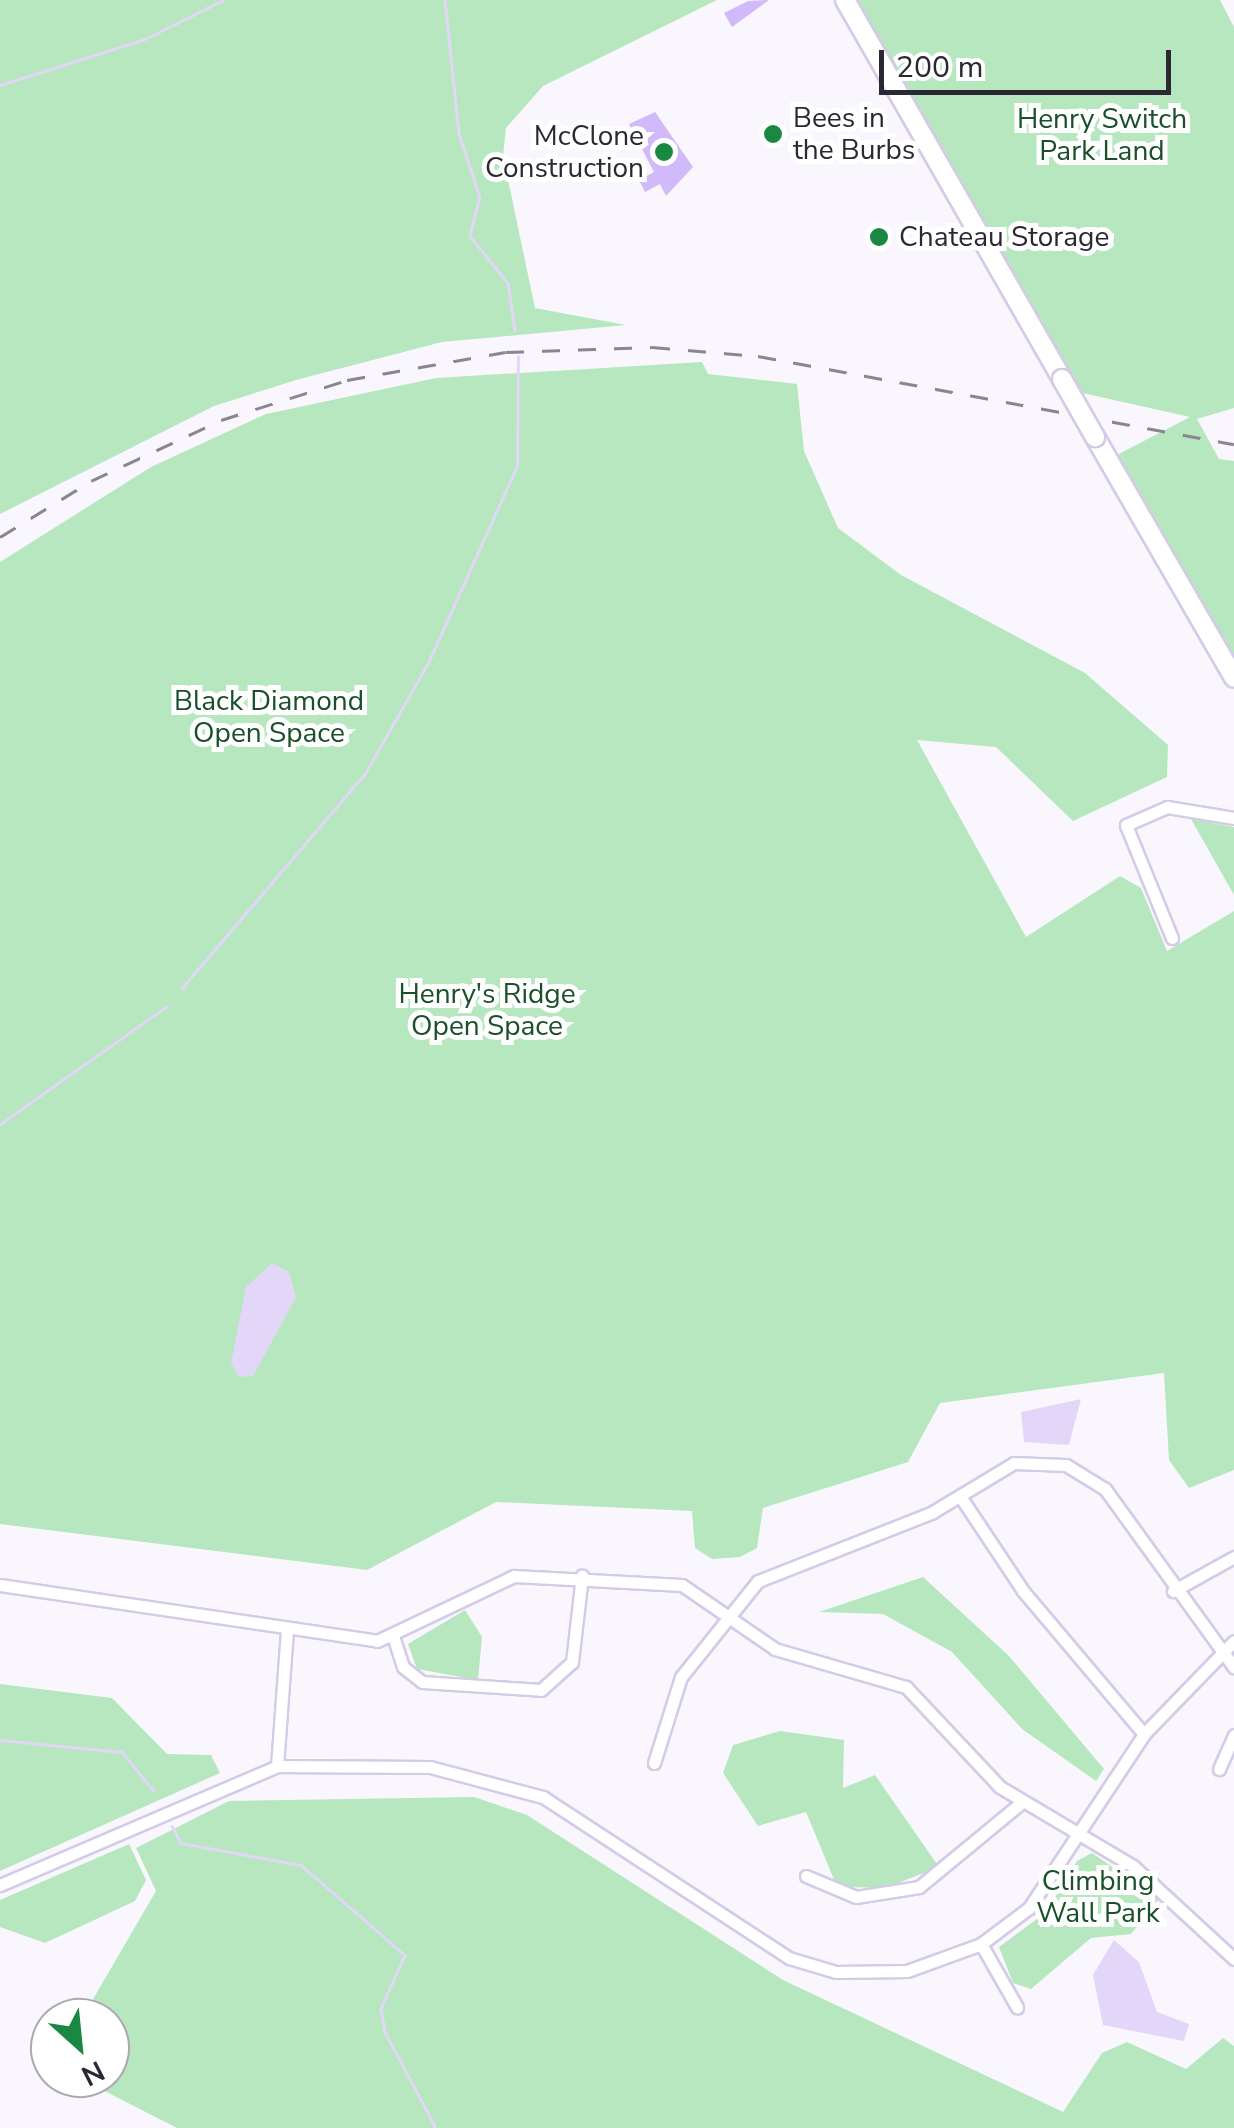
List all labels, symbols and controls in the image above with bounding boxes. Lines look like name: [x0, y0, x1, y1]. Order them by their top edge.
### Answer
scale bar: [884, 30, 1176, 92]
text: 200 m: [896, 47, 983, 88]
place label: Bees in the Burbs: [793, 101, 915, 167]
park label: Henry Switch Park Land: [1017, 102, 1187, 168]
place label: McClone Construction: [485, 119, 644, 185]
marker: Bees in the Burbs: [762, 123, 784, 145]
marker: McClone Construction: [653, 141, 675, 163]
place label: Chateau Storage: [899, 220, 1109, 254]
marker: Chateau Storage: [868, 226, 890, 248]
park label: Black Diamond Open Space: [174, 684, 364, 750]
park label: Henry's Ridge Open Space: [398, 977, 576, 1043]
park label: Climbing Wall Park: [1036, 1864, 1160, 1930]
north arrow: [30, 1998, 130, 2098]
text: N: [75, 2051, 111, 2095]

